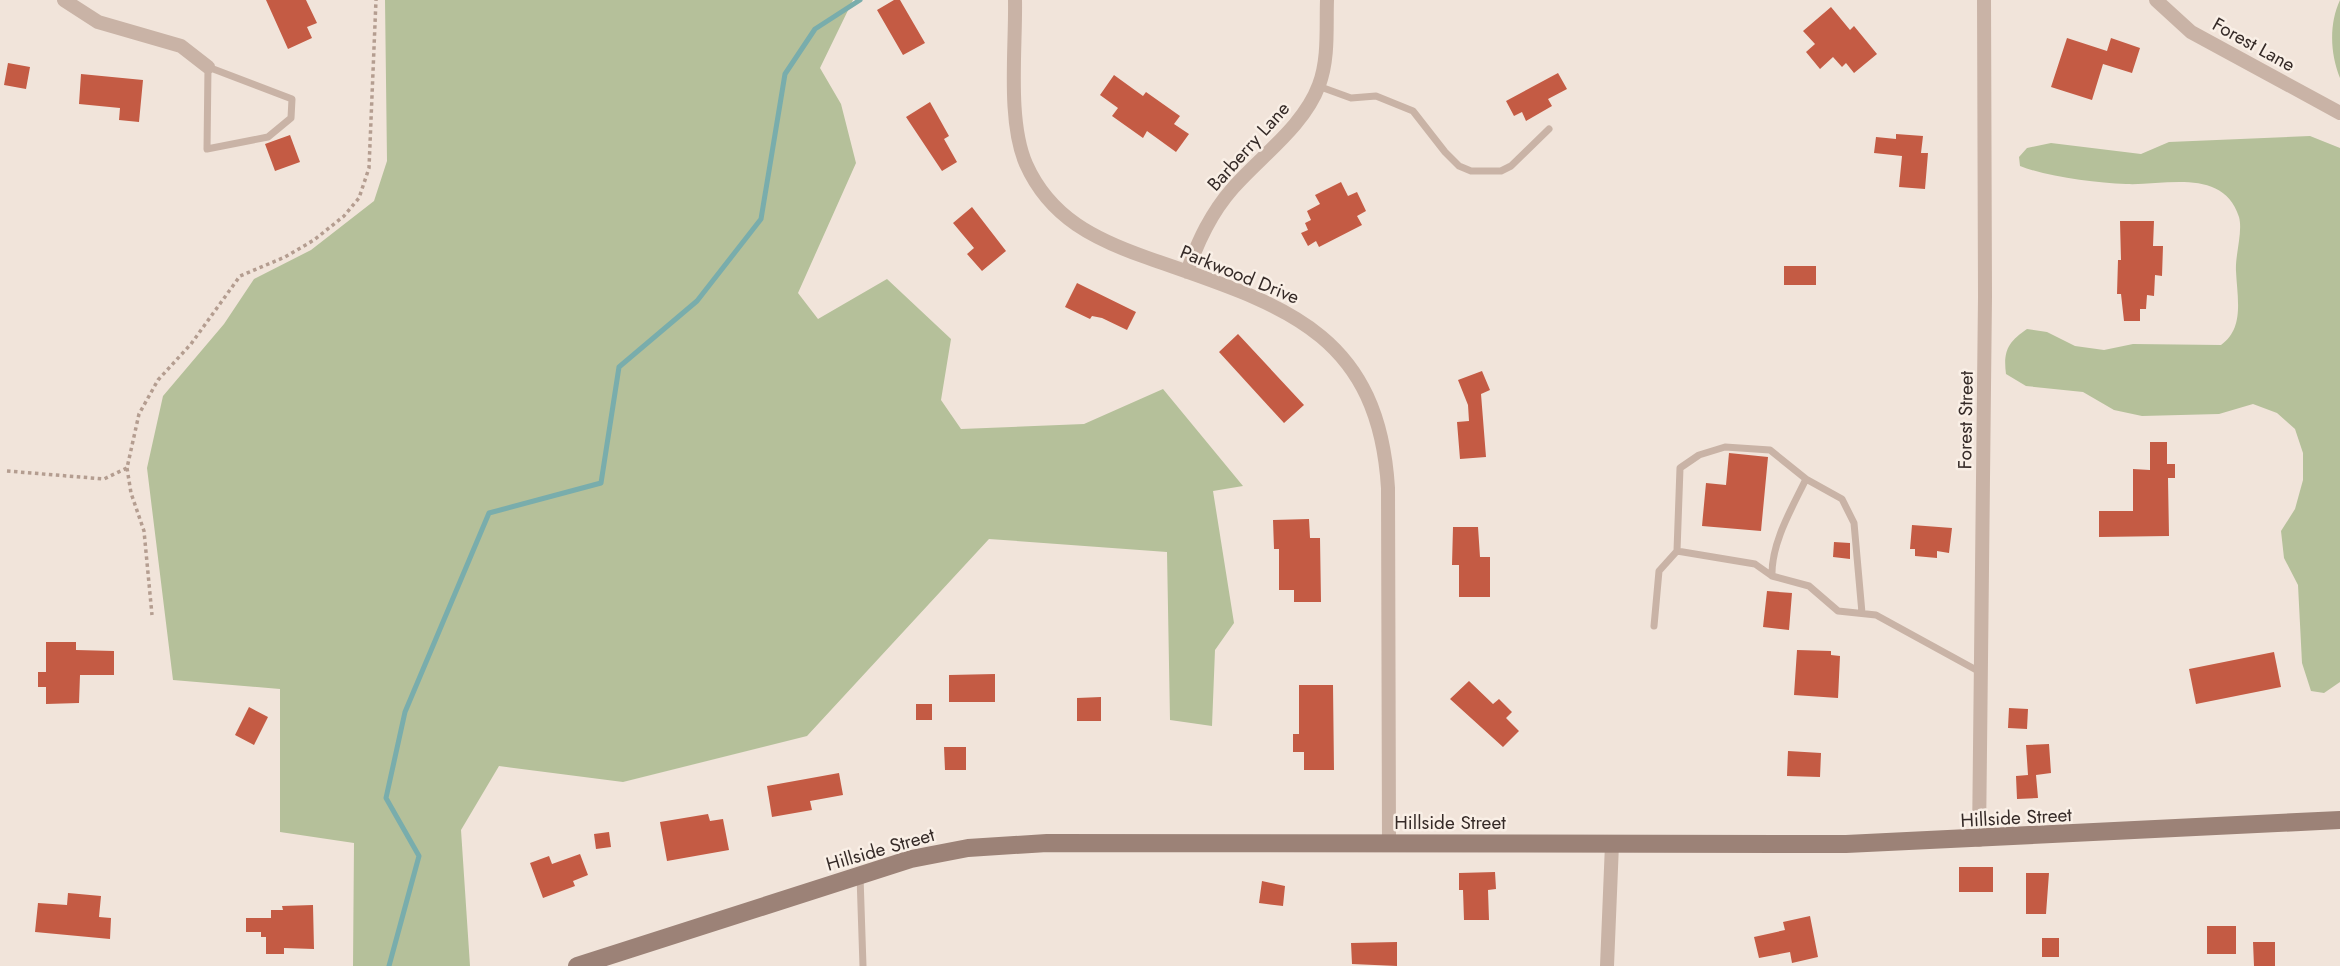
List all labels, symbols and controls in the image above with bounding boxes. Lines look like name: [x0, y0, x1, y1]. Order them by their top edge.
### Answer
street label: Forest Lane: [2208, 11, 2300, 78]
street label: Barberry Lane: [1201, 96, 1296, 197]
street label: Parkwood Drive: [1176, 238, 1304, 311]
street label: Forest Street: [1951, 370, 1980, 470]
street label: Hillside Street: [1960, 801, 2073, 834]
street label: Hillside Street: [1394, 809, 1506, 836]
street label: Hillside Street: [823, 821, 938, 878]

